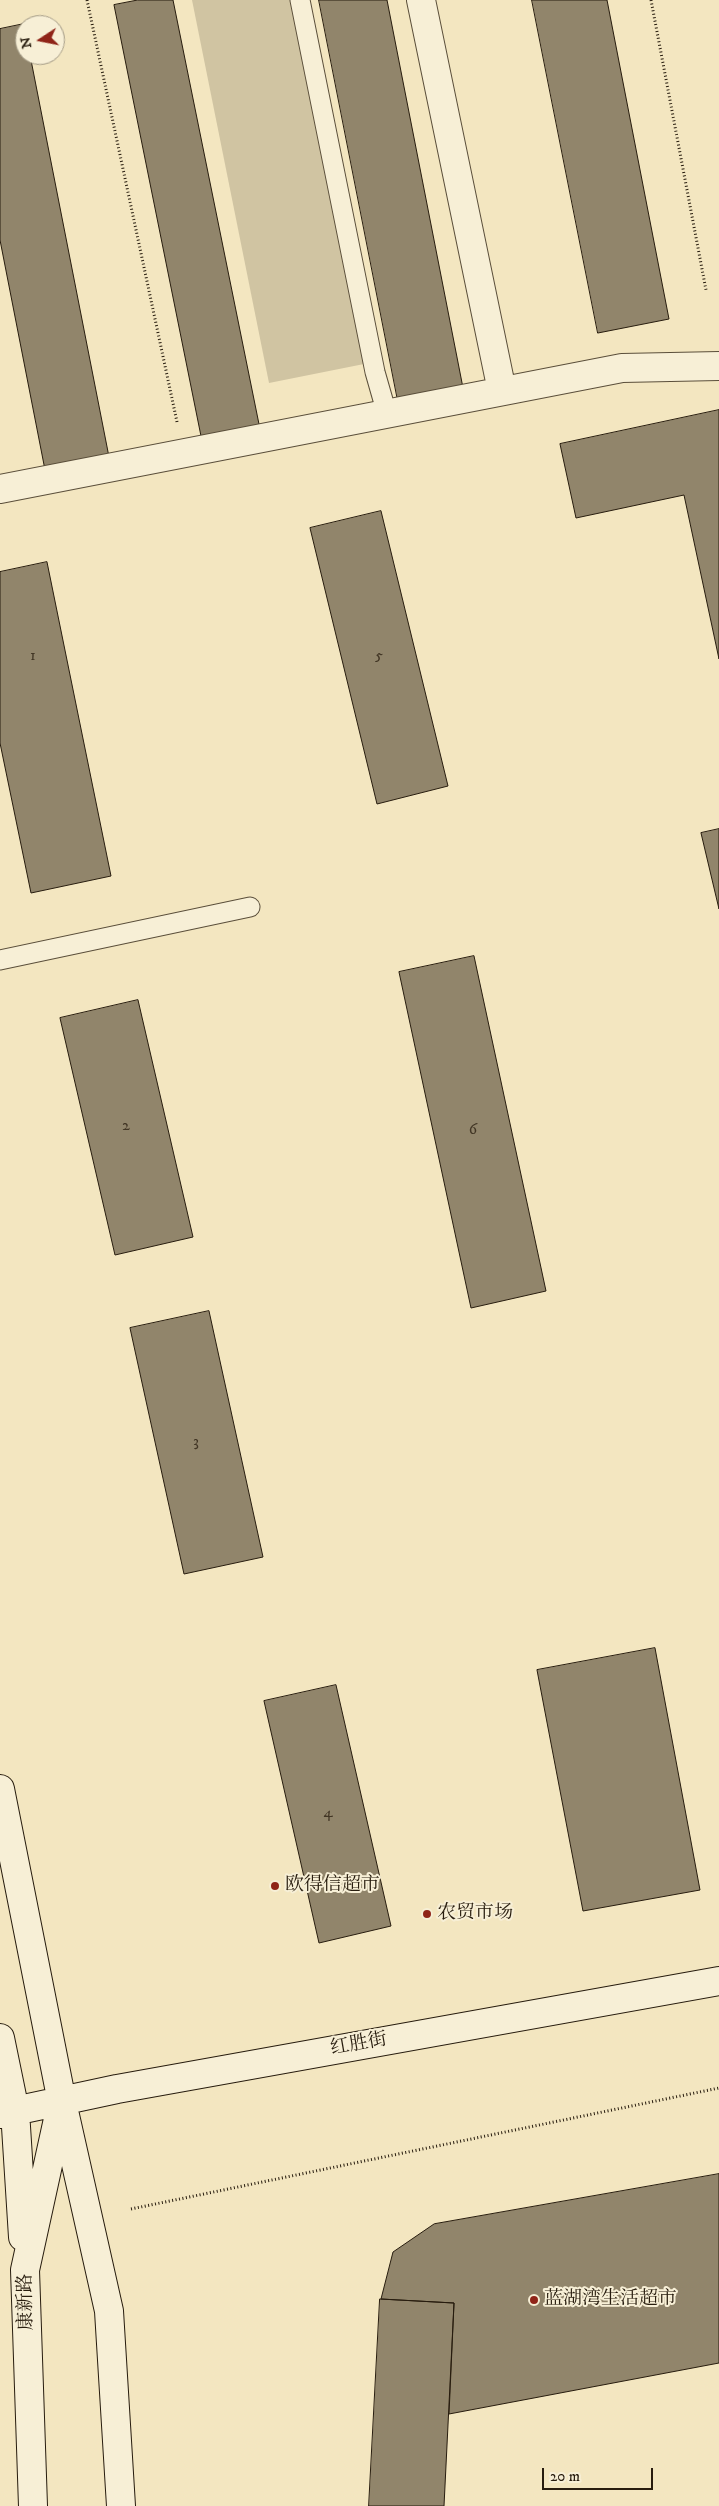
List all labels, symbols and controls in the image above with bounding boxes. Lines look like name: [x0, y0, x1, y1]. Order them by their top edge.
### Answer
north arrow: [15, 15, 65, 65]
text: N: [16, 35, 36, 50]
house number: 1: [30, 647, 36, 667]
house number: 5: [375, 647, 383, 667]
house number: 2: [122, 1117, 130, 1137]
house number: 6: [469, 1121, 477, 1141]
house number: 3: [193, 1433, 199, 1453]
house number: 4: [323, 1804, 333, 1824]
place label: 欧得信超市: [285, 1875, 380, 1897]
marker: 欧得信超市: [269, 1880, 281, 1892]
place label: 农贸市场: [437, 1903, 513, 1925]
marker: 农贸市场: [421, 1908, 433, 1920]
street label: 红胜街: [329, 2029, 389, 2061]
street label: 康新路: [15, 2273, 39, 2331]
place label: 蓝湖湾生活超市: [544, 2289, 677, 2311]
marker: 蓝湖湾生活超市: [528, 2294, 540, 2306]
scale bar: [544, 2458, 655, 2490]
text: 20 m: [550, 2467, 580, 2486]

